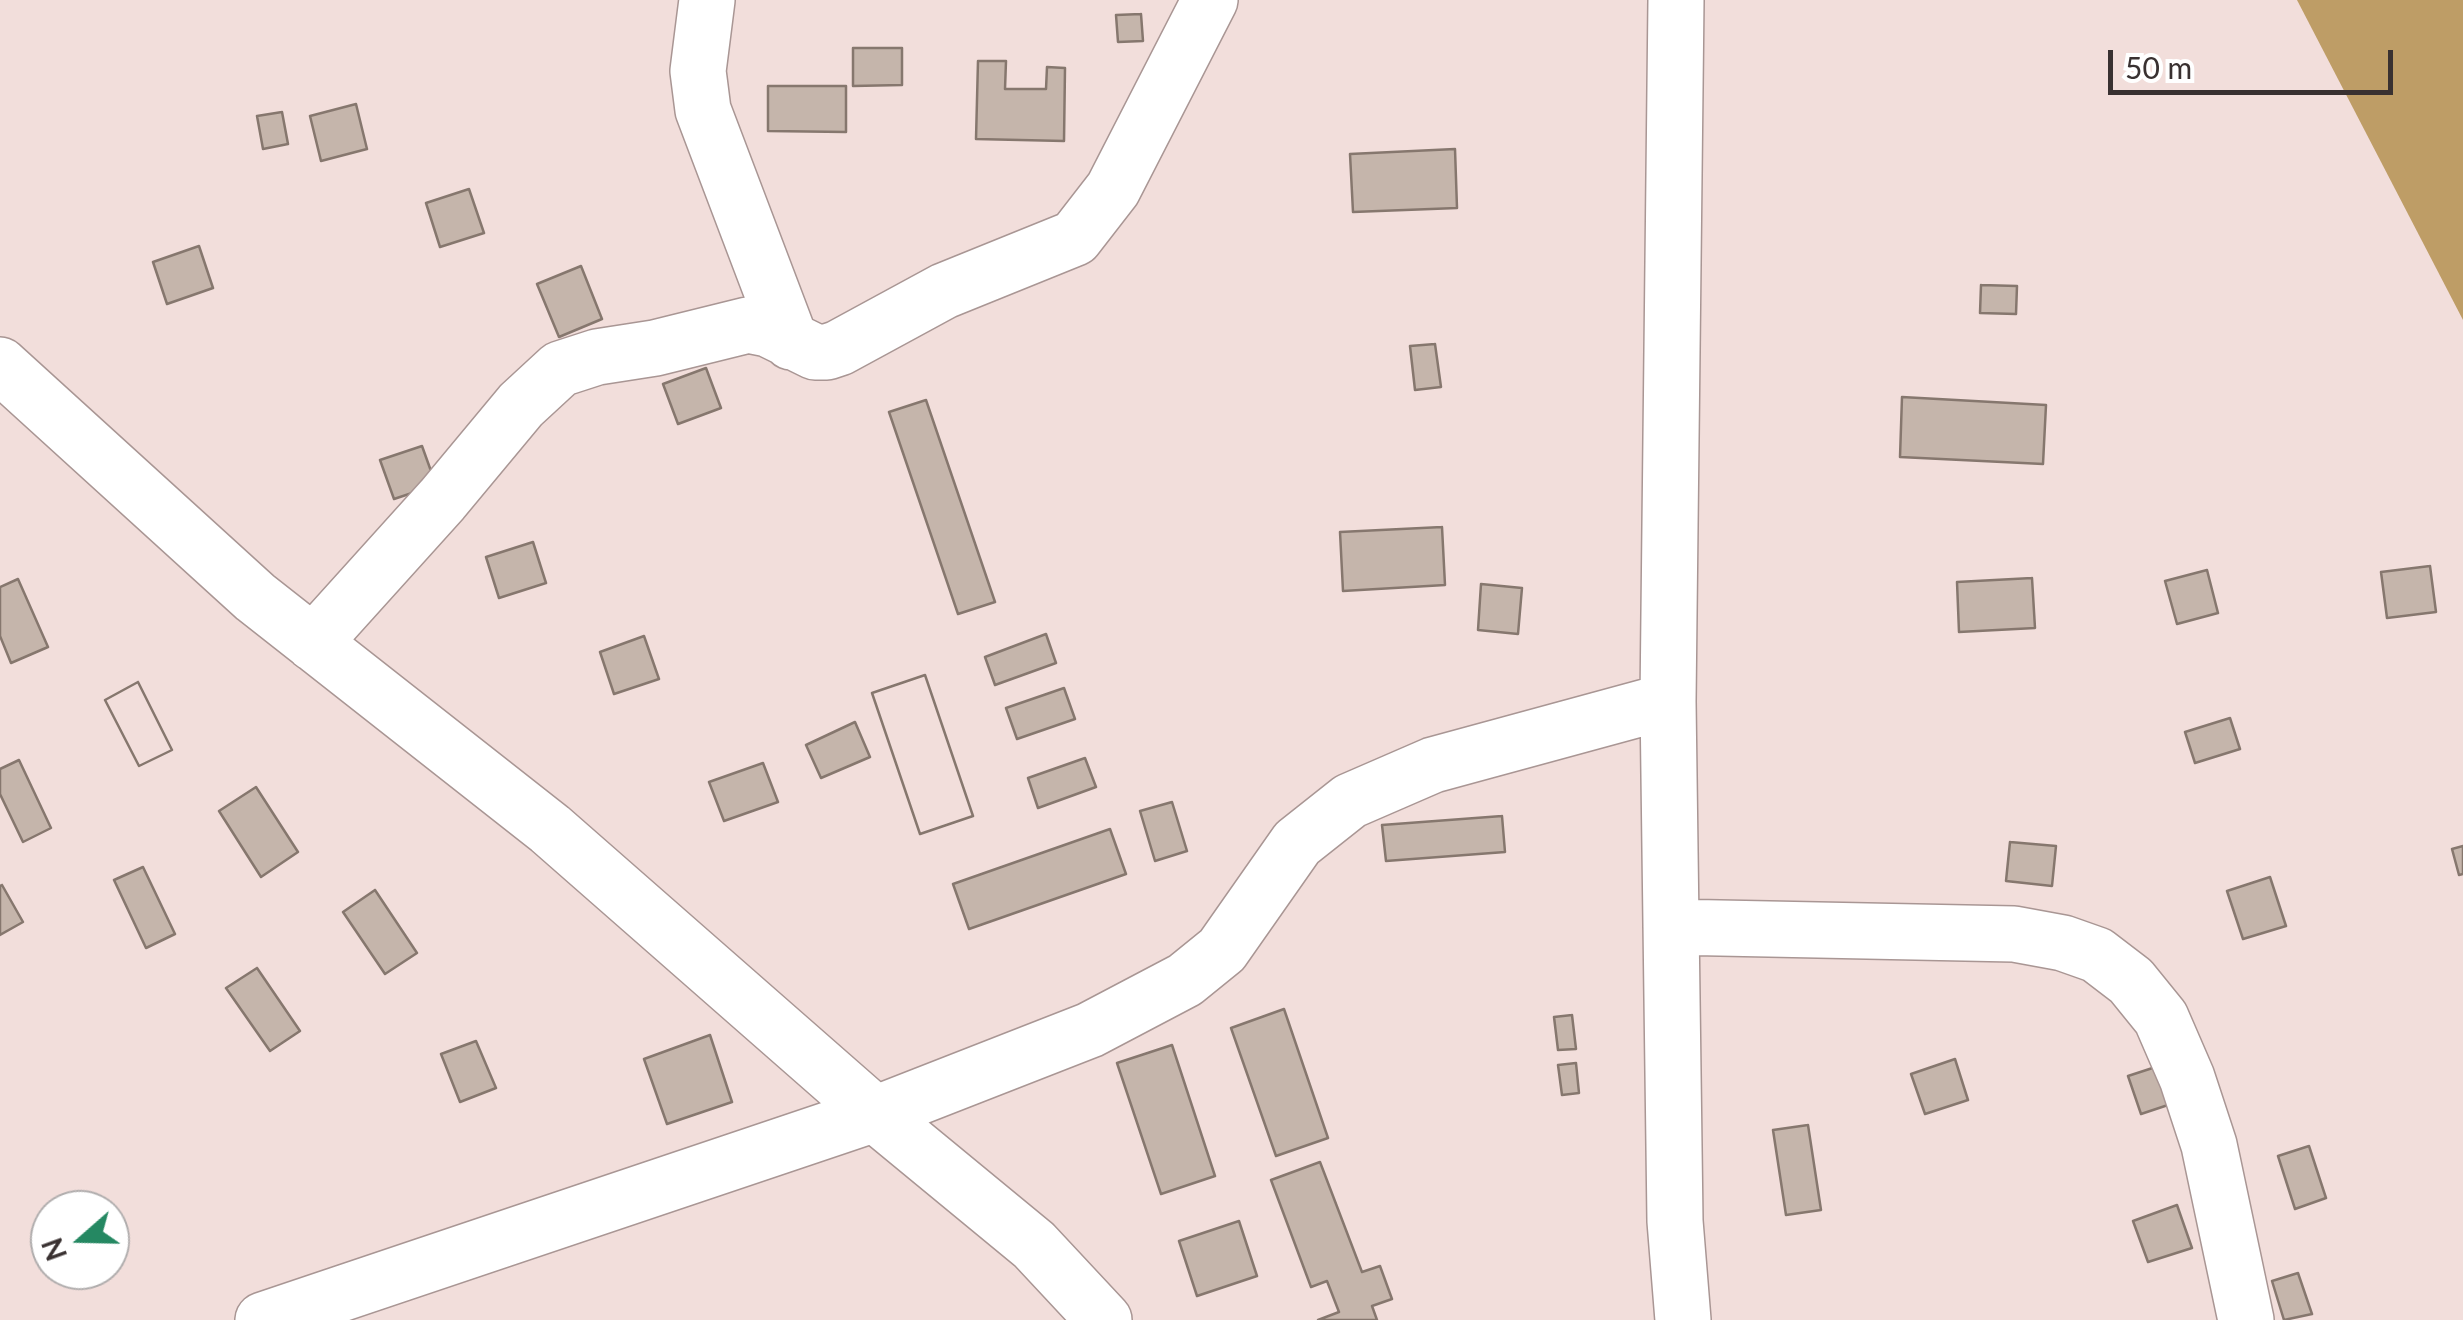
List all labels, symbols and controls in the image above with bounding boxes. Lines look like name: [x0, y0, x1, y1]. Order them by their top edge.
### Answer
scale bar: [2113, 30, 2398, 92]
text: 50 m: [2125, 49, 2192, 85]
north arrow: [30, 1190, 130, 1290]
text: N: [34, 1234, 73, 1266]

